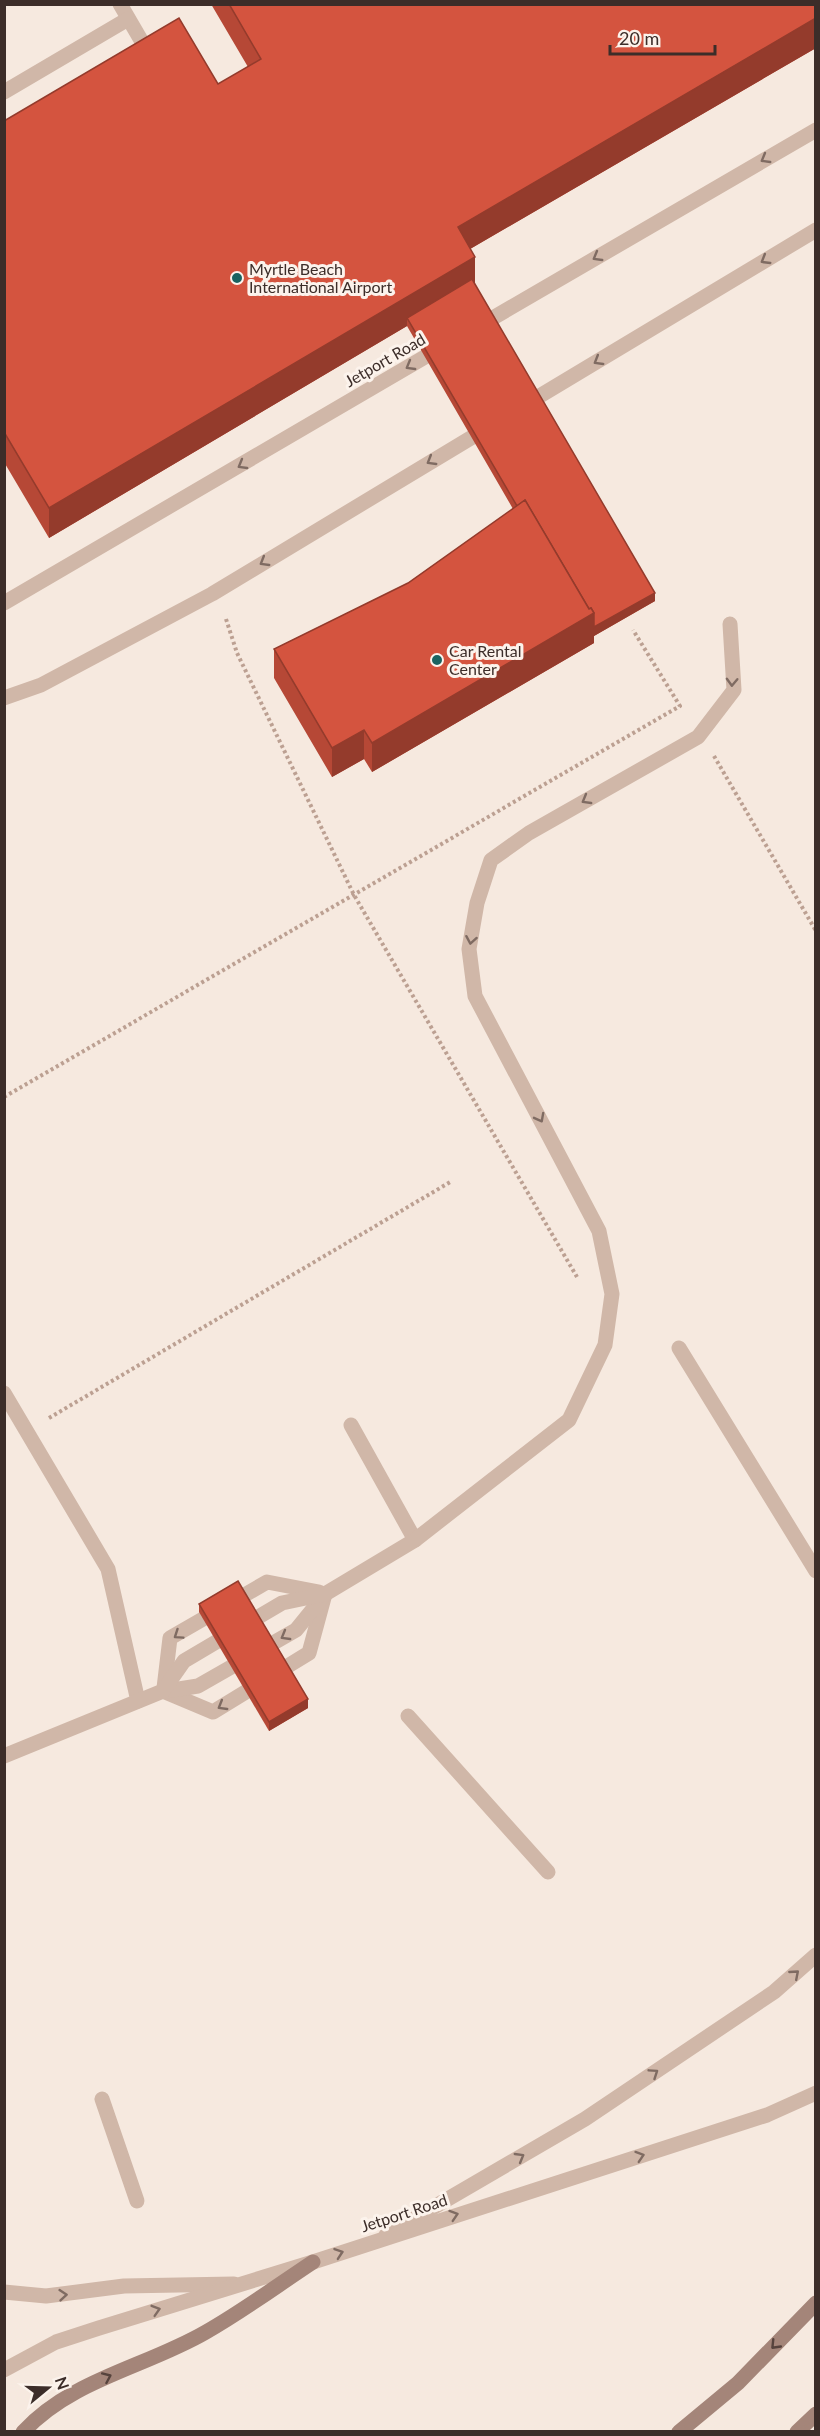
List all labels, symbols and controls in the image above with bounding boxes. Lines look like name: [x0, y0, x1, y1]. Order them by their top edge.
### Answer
scale bar: [610, 18, 715, 56]
text: 20 m: [619, 27, 659, 49]
one-way arrow: [761, 152, 771, 163]
one-way arrow: [592, 250, 603, 262]
one-way arrow: [761, 253, 771, 265]
place label: Myrtle Beach International Airport: [249, 259, 392, 296]
marker: Myrtle Beach International Airport: [230, 271, 244, 285]
street label: Jetport Road: [341, 329, 428, 390]
one-way arrow: [594, 353, 604, 365]
one-way arrow: [406, 359, 416, 371]
one-way arrow: [427, 454, 437, 466]
one-way arrow: [237, 457, 248, 469]
one-way arrow: [260, 555, 270, 566]
place label: Car Rental Center: [449, 641, 521, 678]
marker: Car Rental Center: [430, 653, 444, 667]
one-way arrow: [726, 678, 739, 687]
one-way arrow: [582, 793, 592, 804]
one-way arrow: [465, 934, 478, 944]
one-way arrow: [533, 1112, 544, 1122]
one-way arrow: [174, 1627, 185, 1638]
one-way arrow: [281, 1628, 292, 1640]
one-way arrow: [218, 1699, 228, 1711]
one-way arrow: [788, 1970, 799, 1981]
one-way arrow: [647, 2069, 658, 2080]
one-way arrow: [634, 2151, 645, 2163]
one-way arrow: [514, 2153, 524, 2165]
street label: Jetport Road: [358, 2190, 449, 2235]
one-way arrow: [448, 2210, 459, 2223]
one-way arrow: [333, 2248, 344, 2260]
one-way arrow: [58, 2289, 67, 2302]
one-way arrow: [150, 2305, 161, 2317]
one-way arrow: [771, 2338, 782, 2349]
north arrow: [18, 2358, 78, 2418]
one-way arrow: [100, 2373, 111, 2385]
text: N: [52, 2374, 74, 2392]

